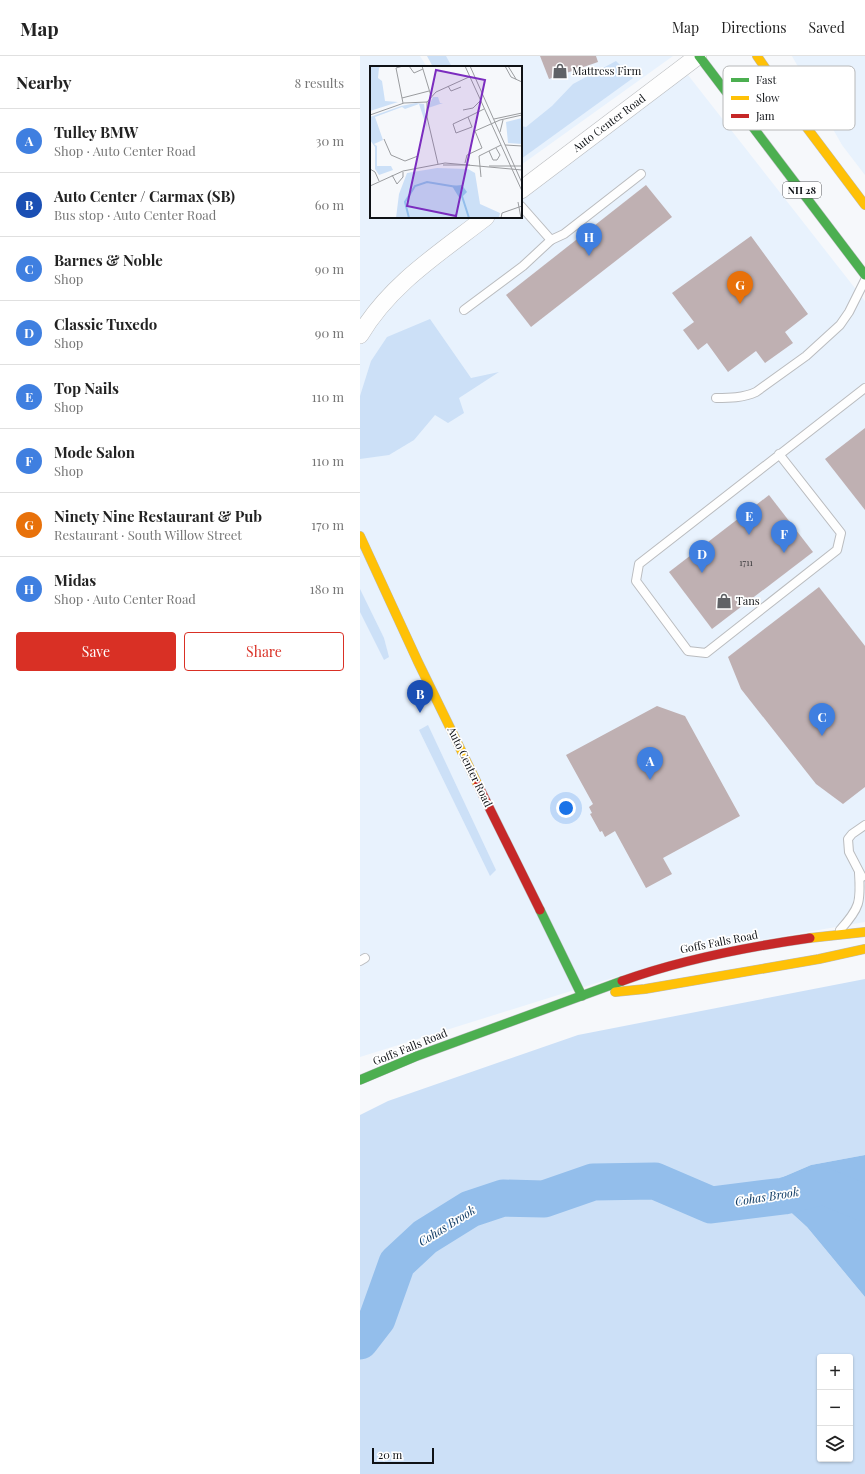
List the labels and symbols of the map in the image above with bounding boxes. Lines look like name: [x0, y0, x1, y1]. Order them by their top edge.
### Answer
shop icon: Mattress Firm: [551, 62, 569, 80]
place label: Mattress Firm: [572, 63, 642, 78]
inset map: [370, 66, 522, 218]
legend: [723, 66, 855, 130]
text: Fast: [756, 72, 776, 87]
street label: Auto Center Road: [569, 90, 649, 155]
text: Slow: [756, 90, 780, 105]
text: Jam: [755, 108, 775, 123]
road number: NH 28: [783, 182, 821, 198]
pin: H: [576, 223, 602, 256]
pin: G: [727, 271, 753, 304]
pin: E: [736, 502, 762, 535]
pin: F: [771, 520, 797, 553]
pin: D: [689, 540, 715, 573]
house number: 1711: [739, 556, 753, 568]
shop icon: Tans: [715, 592, 733, 610]
place label: Tans: [736, 593, 760, 608]
pin: B: [407, 680, 433, 713]
pin: C: [809, 703, 835, 736]
street label: Auto Center Road: [444, 723, 497, 810]
pin: A: [637, 747, 663, 780]
your location: [556, 798, 576, 818]
street label: Goffs Falls Road: [679, 926, 760, 956]
street label: Goffs Falls Road: [370, 1025, 450, 1068]
water label: Cohas Brook: [734, 1183, 800, 1209]
water label: Cohas Brook: [415, 1201, 478, 1249]
scale bar: [372, 1446, 434, 1465]

